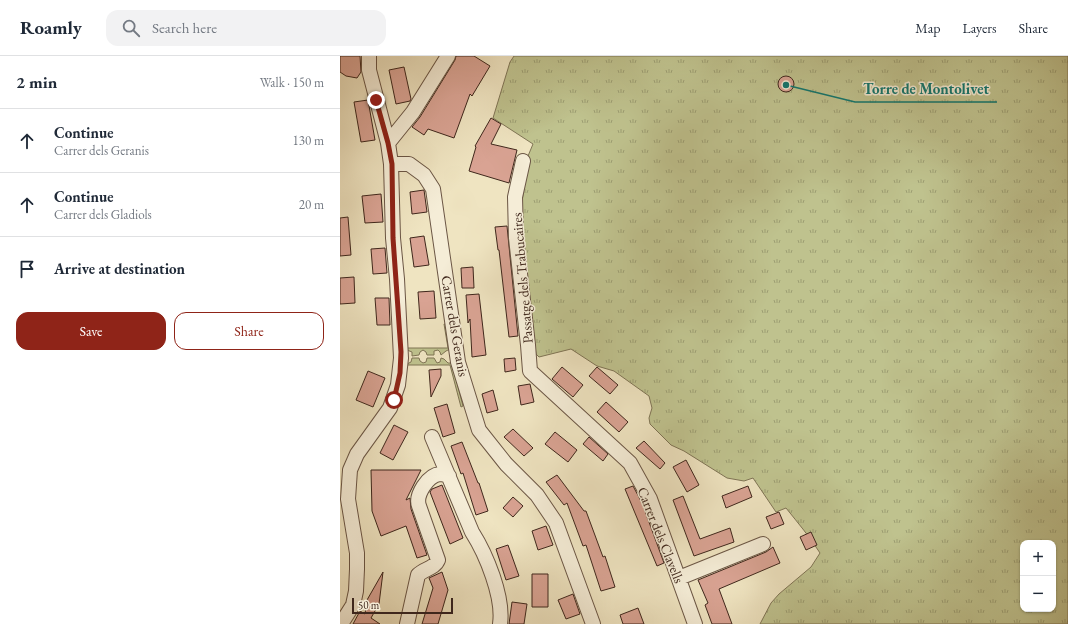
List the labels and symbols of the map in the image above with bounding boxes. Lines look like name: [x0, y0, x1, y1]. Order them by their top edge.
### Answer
callout: Torre de Montolivet: [855, 75, 997, 102]
text: Torre de Montolivet: [863, 79, 989, 98]
route end: [367, 91, 385, 109]
street label: Passatge dels Trabucaires: [507, 211, 537, 344]
street label: Carrer dels Geranis: [437, 274, 473, 378]
route start: [385, 391, 403, 409]
street label: Carrer dels Clavells: [634, 484, 689, 586]
scale bar: [352, 596, 453, 615]

